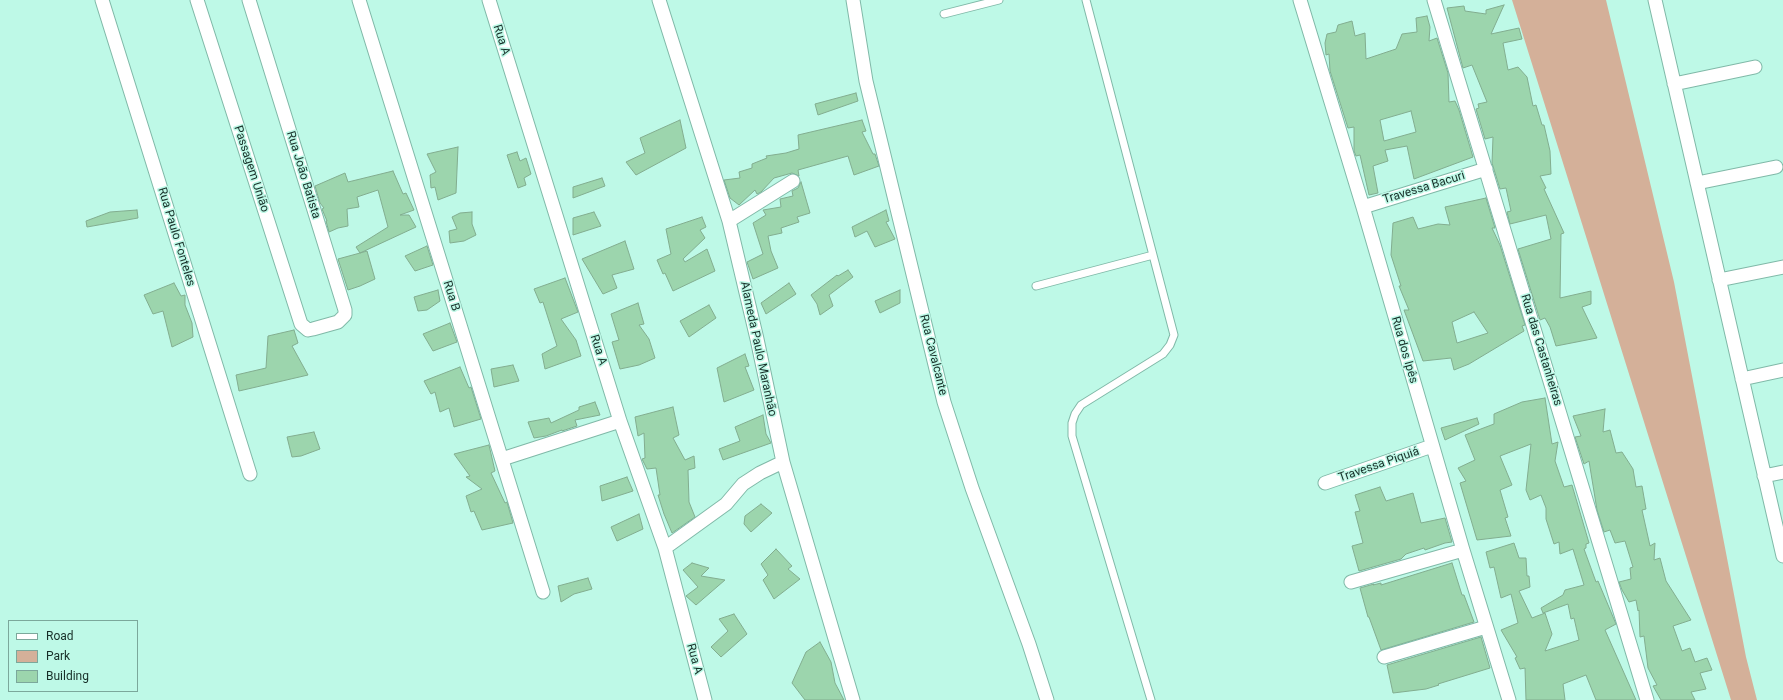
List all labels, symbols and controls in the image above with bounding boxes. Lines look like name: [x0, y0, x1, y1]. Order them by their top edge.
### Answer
street label: Rua A: [490, 23, 512, 57]
street label: Passagem União: [230, 124, 272, 214]
street label: Rua João Batista: [283, 129, 323, 221]
street label: Travessa Bacuri: [1381, 169, 1467, 207]
street label: Rua Paulo Fonteles: [154, 186, 198, 288]
street label: Rua B: [440, 279, 462, 313]
street label: Alameda Paulo Maranhão: [737, 280, 779, 418]
street label: Rua das Castanheiras: [1517, 292, 1565, 408]
street label: Rua Cavalcante: [916, 313, 950, 397]
street label: Rua dos Ipês: [1388, 315, 1420, 385]
street label: Rua A: [587, 333, 609, 367]
street label: Travessa Piquiá: [1337, 444, 1421, 486]
legend: [8, 620, 138, 692]
text: Road: [46, 629, 74, 643]
street label: Rua A: [683, 642, 705, 676]
text: Park: [46, 649, 70, 663]
text: Building: [46, 669, 89, 683]

